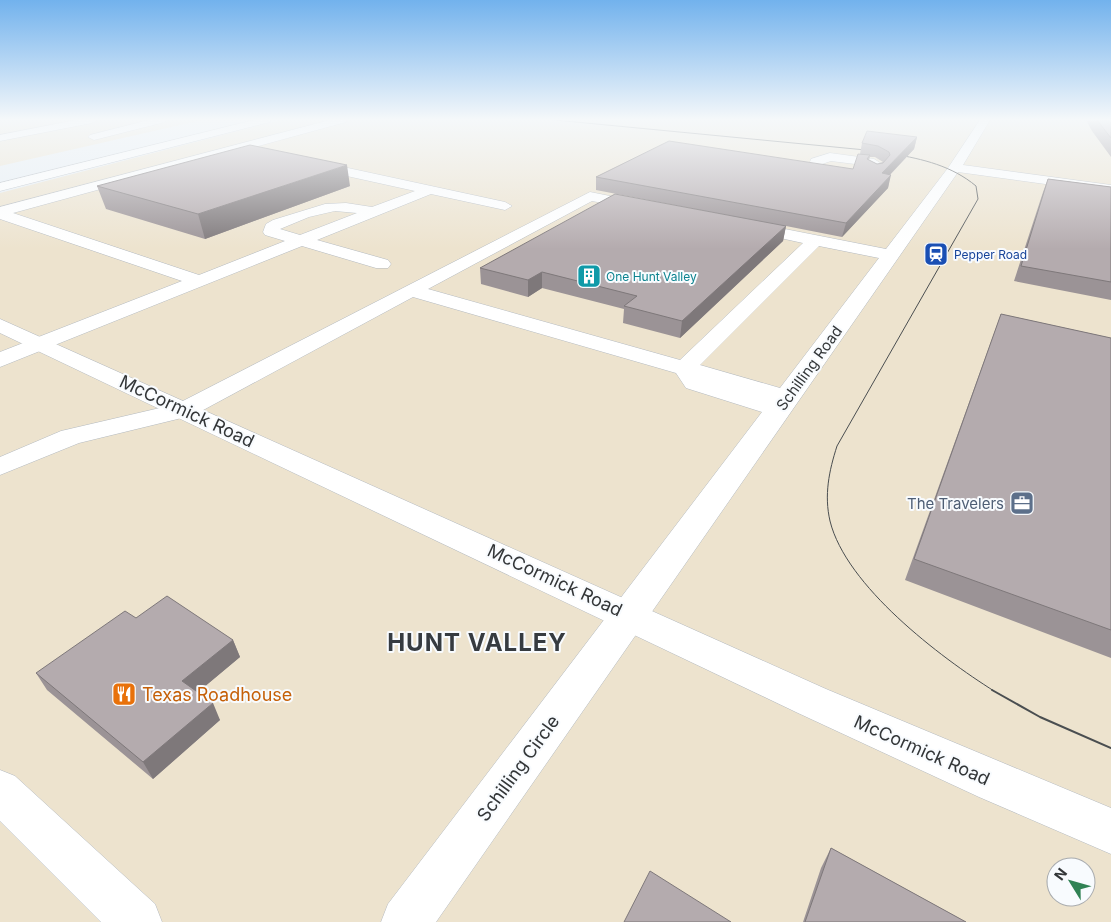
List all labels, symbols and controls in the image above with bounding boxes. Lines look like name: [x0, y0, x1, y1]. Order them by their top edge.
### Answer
station icon: Pepper Road: [923, 241, 949, 267]
place label: Pepper Road: [954, 247, 1027, 262]
building icon: One Hunt Valley: [576, 263, 602, 289]
place label: One Hunt Valley: [606, 269, 697, 284]
street label: Schilling Road: [772, 322, 846, 414]
street label: McCormick Road: [116, 371, 258, 451]
office icon: The Travelers: [1009, 490, 1035, 516]
place label: The Travelers: [907, 494, 1004, 513]
street label: McCormick Road: [484, 540, 626, 620]
district label: HUNT VALLEY: [387, 628, 567, 657]
restaurant icon: Texas Roadhouse: [111, 681, 137, 707]
place label: Texas Roadhouse: [142, 684, 292, 705]
street label: Schilling Circle: [473, 711, 563, 825]
street label: McCormick Road: [851, 711, 993, 789]
north arrow: [1046, 857, 1096, 907]
text: N: [1050, 864, 1070, 883]

